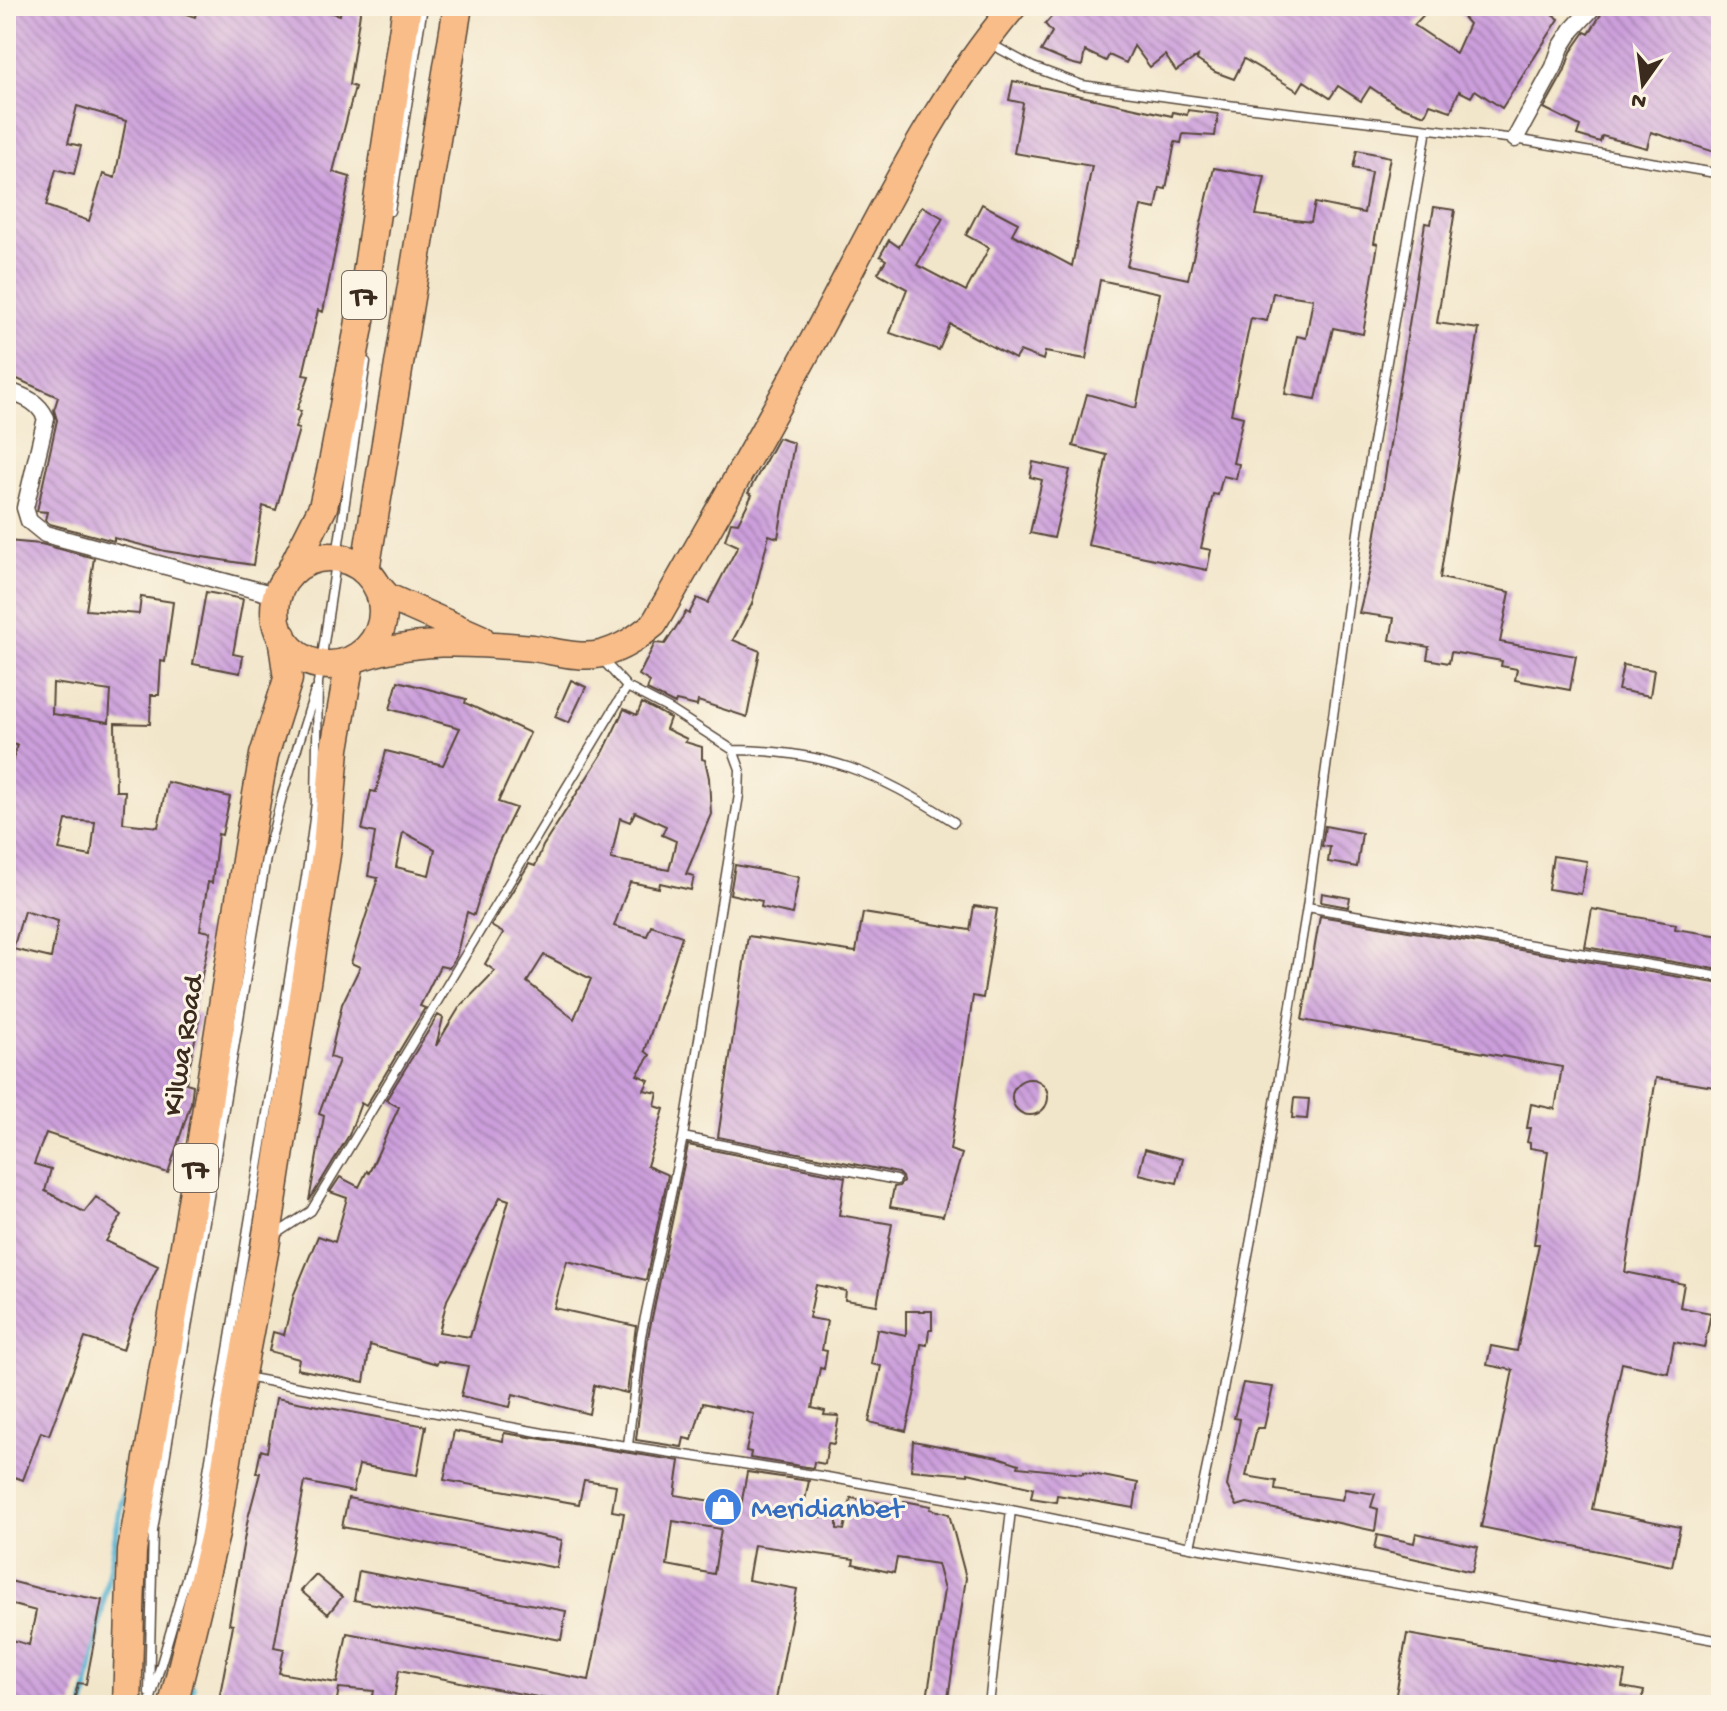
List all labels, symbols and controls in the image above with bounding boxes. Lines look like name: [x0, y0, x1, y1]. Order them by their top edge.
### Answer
north arrow: [1603, 44, 1683, 124]
text: N: [1629, 85, 1649, 114]
road number: T7: [342, 271, 386, 319]
street label: Kilwa Road: [157, 970, 214, 1119]
road number: T7: [174, 1144, 218, 1192]
shop icon: Meridianbet: [702, 1486, 744, 1528]
place label: Meridianbet: [751, 1494, 906, 1529]

